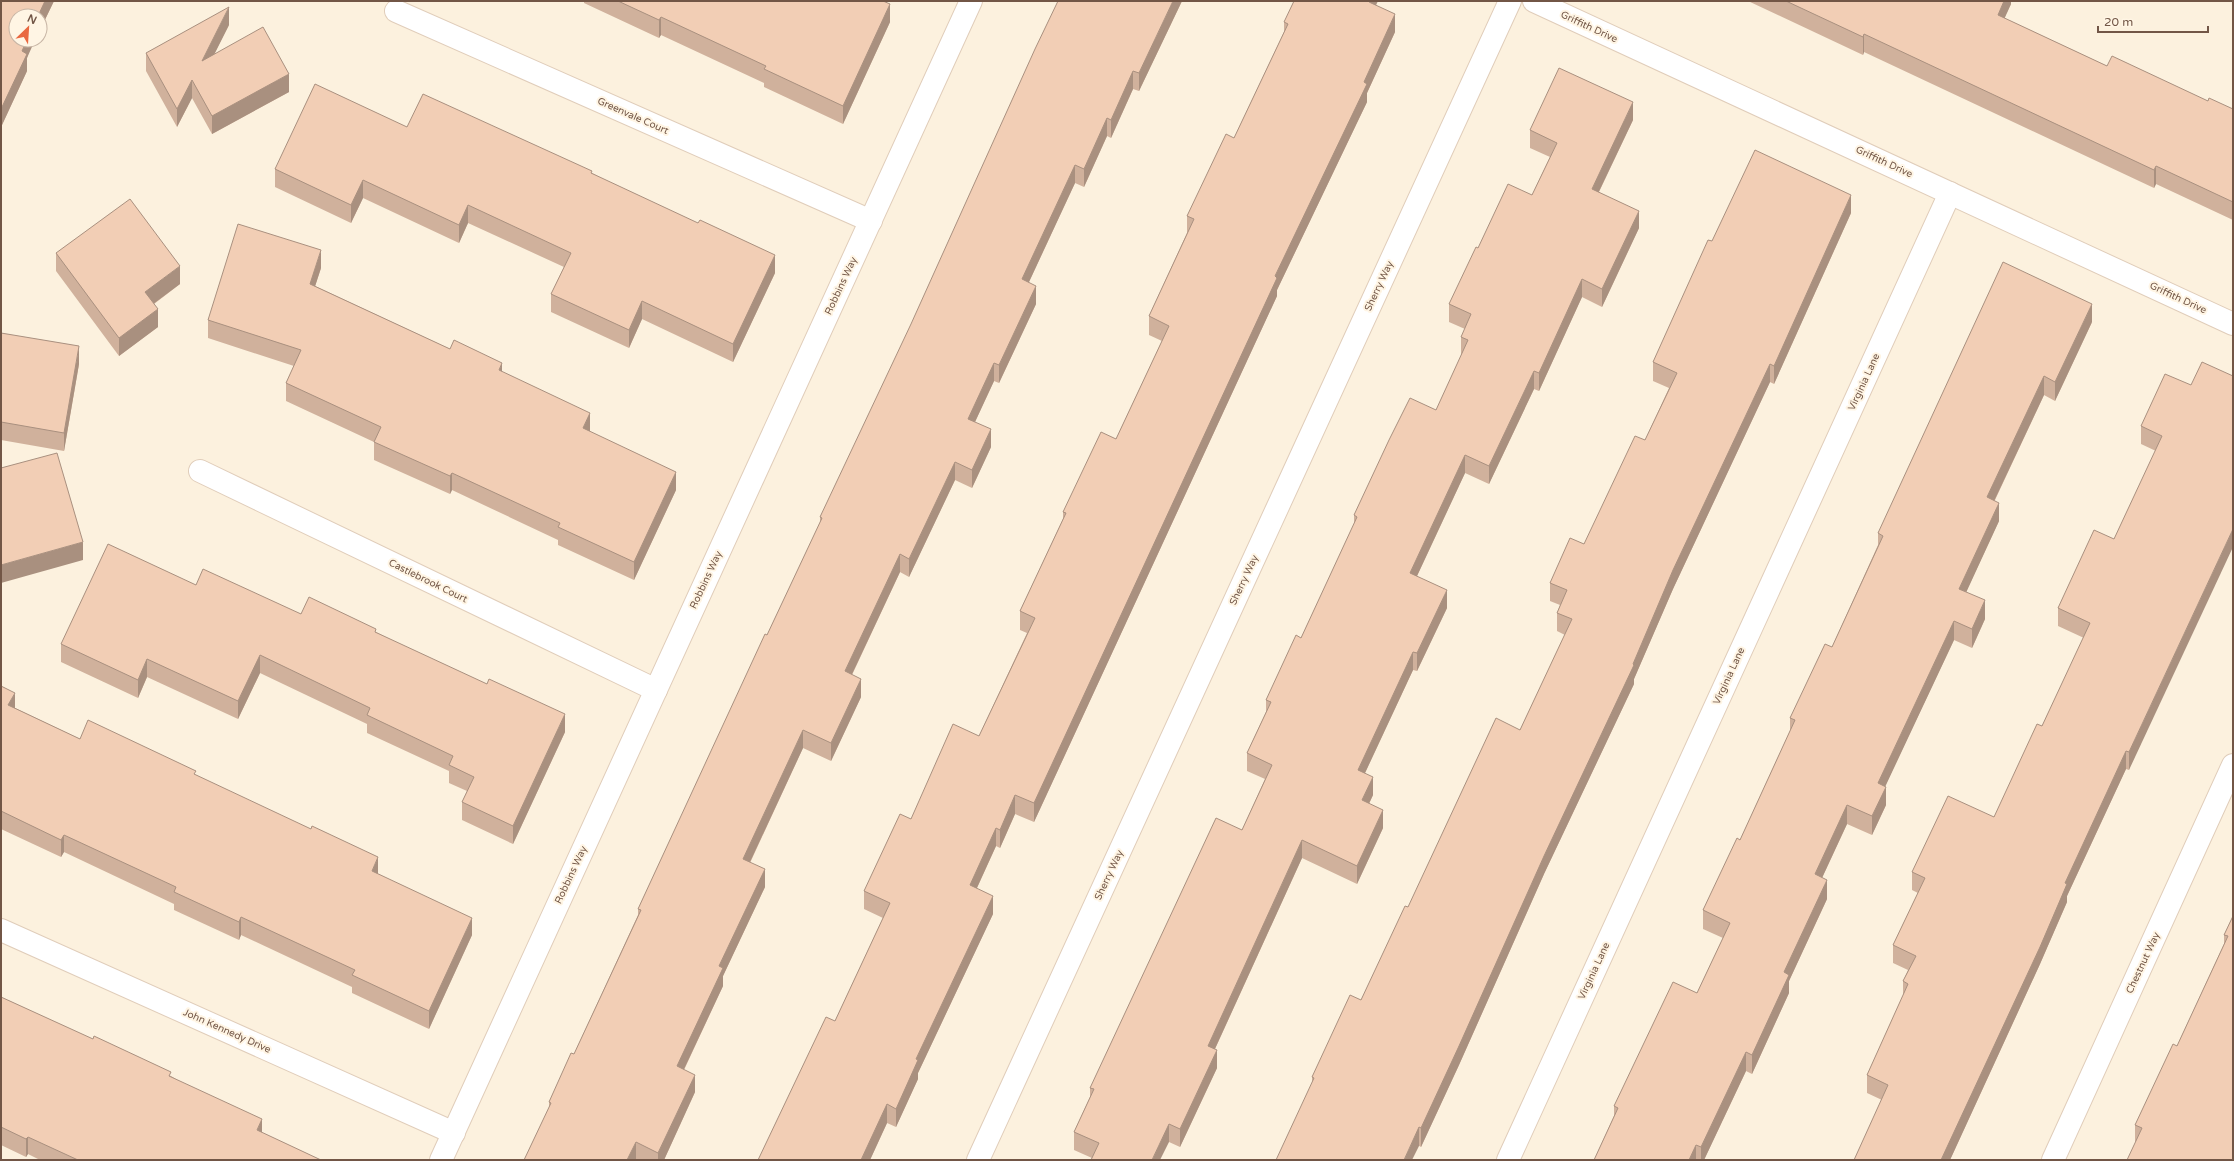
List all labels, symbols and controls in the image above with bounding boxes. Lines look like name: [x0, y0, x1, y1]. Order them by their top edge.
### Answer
north arrow: [8, 8, 48, 48]
scale bar: [2098, 8, 2208, 34]
street label: Griffith Drive: [1559, 9, 1620, 46]
text: N: [25, 12, 39, 27]
text: 20 m: [2104, 15, 2133, 29]
street label: Greenvale Court: [595, 95, 671, 137]
street label: Griffith Drive: [1854, 144, 1915, 181]
street label: Robbins Way: [822, 255, 860, 317]
street label: Sherry Way: [1362, 258, 1396, 313]
street label: Griffith Drive: [2148, 280, 2209, 317]
street label: Virginia Lane: [1846, 351, 1883, 413]
street label: Robbins Way: [687, 549, 725, 611]
street label: Sherry Way: [1227, 552, 1261, 607]
street label: Castlebrook Court: [387, 557, 469, 605]
street label: Virginia Lane: [1711, 645, 1748, 707]
street label: Robbins Way: [552, 844, 590, 906]
street label: Sherry Way: [1092, 847, 1126, 902]
street label: Chestnut Way: [2124, 930, 2163, 996]
street label: Virginia Lane: [1576, 940, 1613, 1002]
street label: John Kennedy Drive: [181, 1006, 273, 1056]

